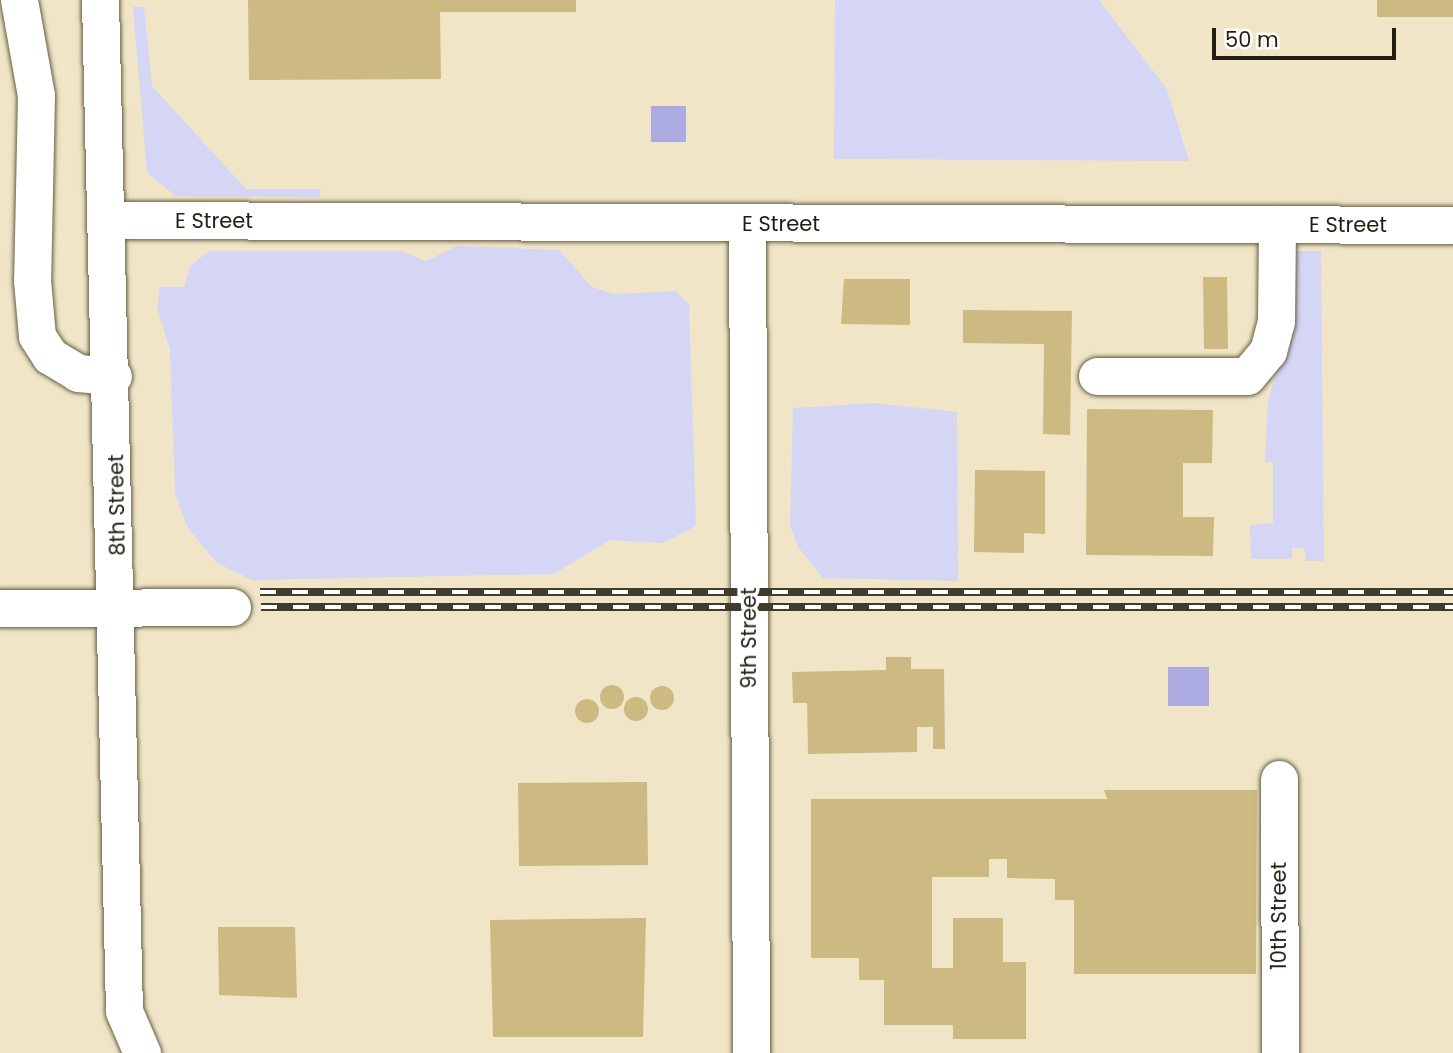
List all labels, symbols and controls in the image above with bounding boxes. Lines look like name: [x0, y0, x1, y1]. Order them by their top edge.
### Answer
scale bar: [1215, 14, 1399, 58]
text: 50 m: [1225, 25, 1279, 54]
street label: E Street: [175, 208, 253, 234]
street label: E Street: [742, 211, 820, 237]
street label: E Street: [1309, 212, 1387, 238]
street label: 8th Street: [104, 454, 130, 556]
street label: 9th Street: [736, 587, 762, 689]
street label: 10th Street: [1266, 862, 1292, 970]

